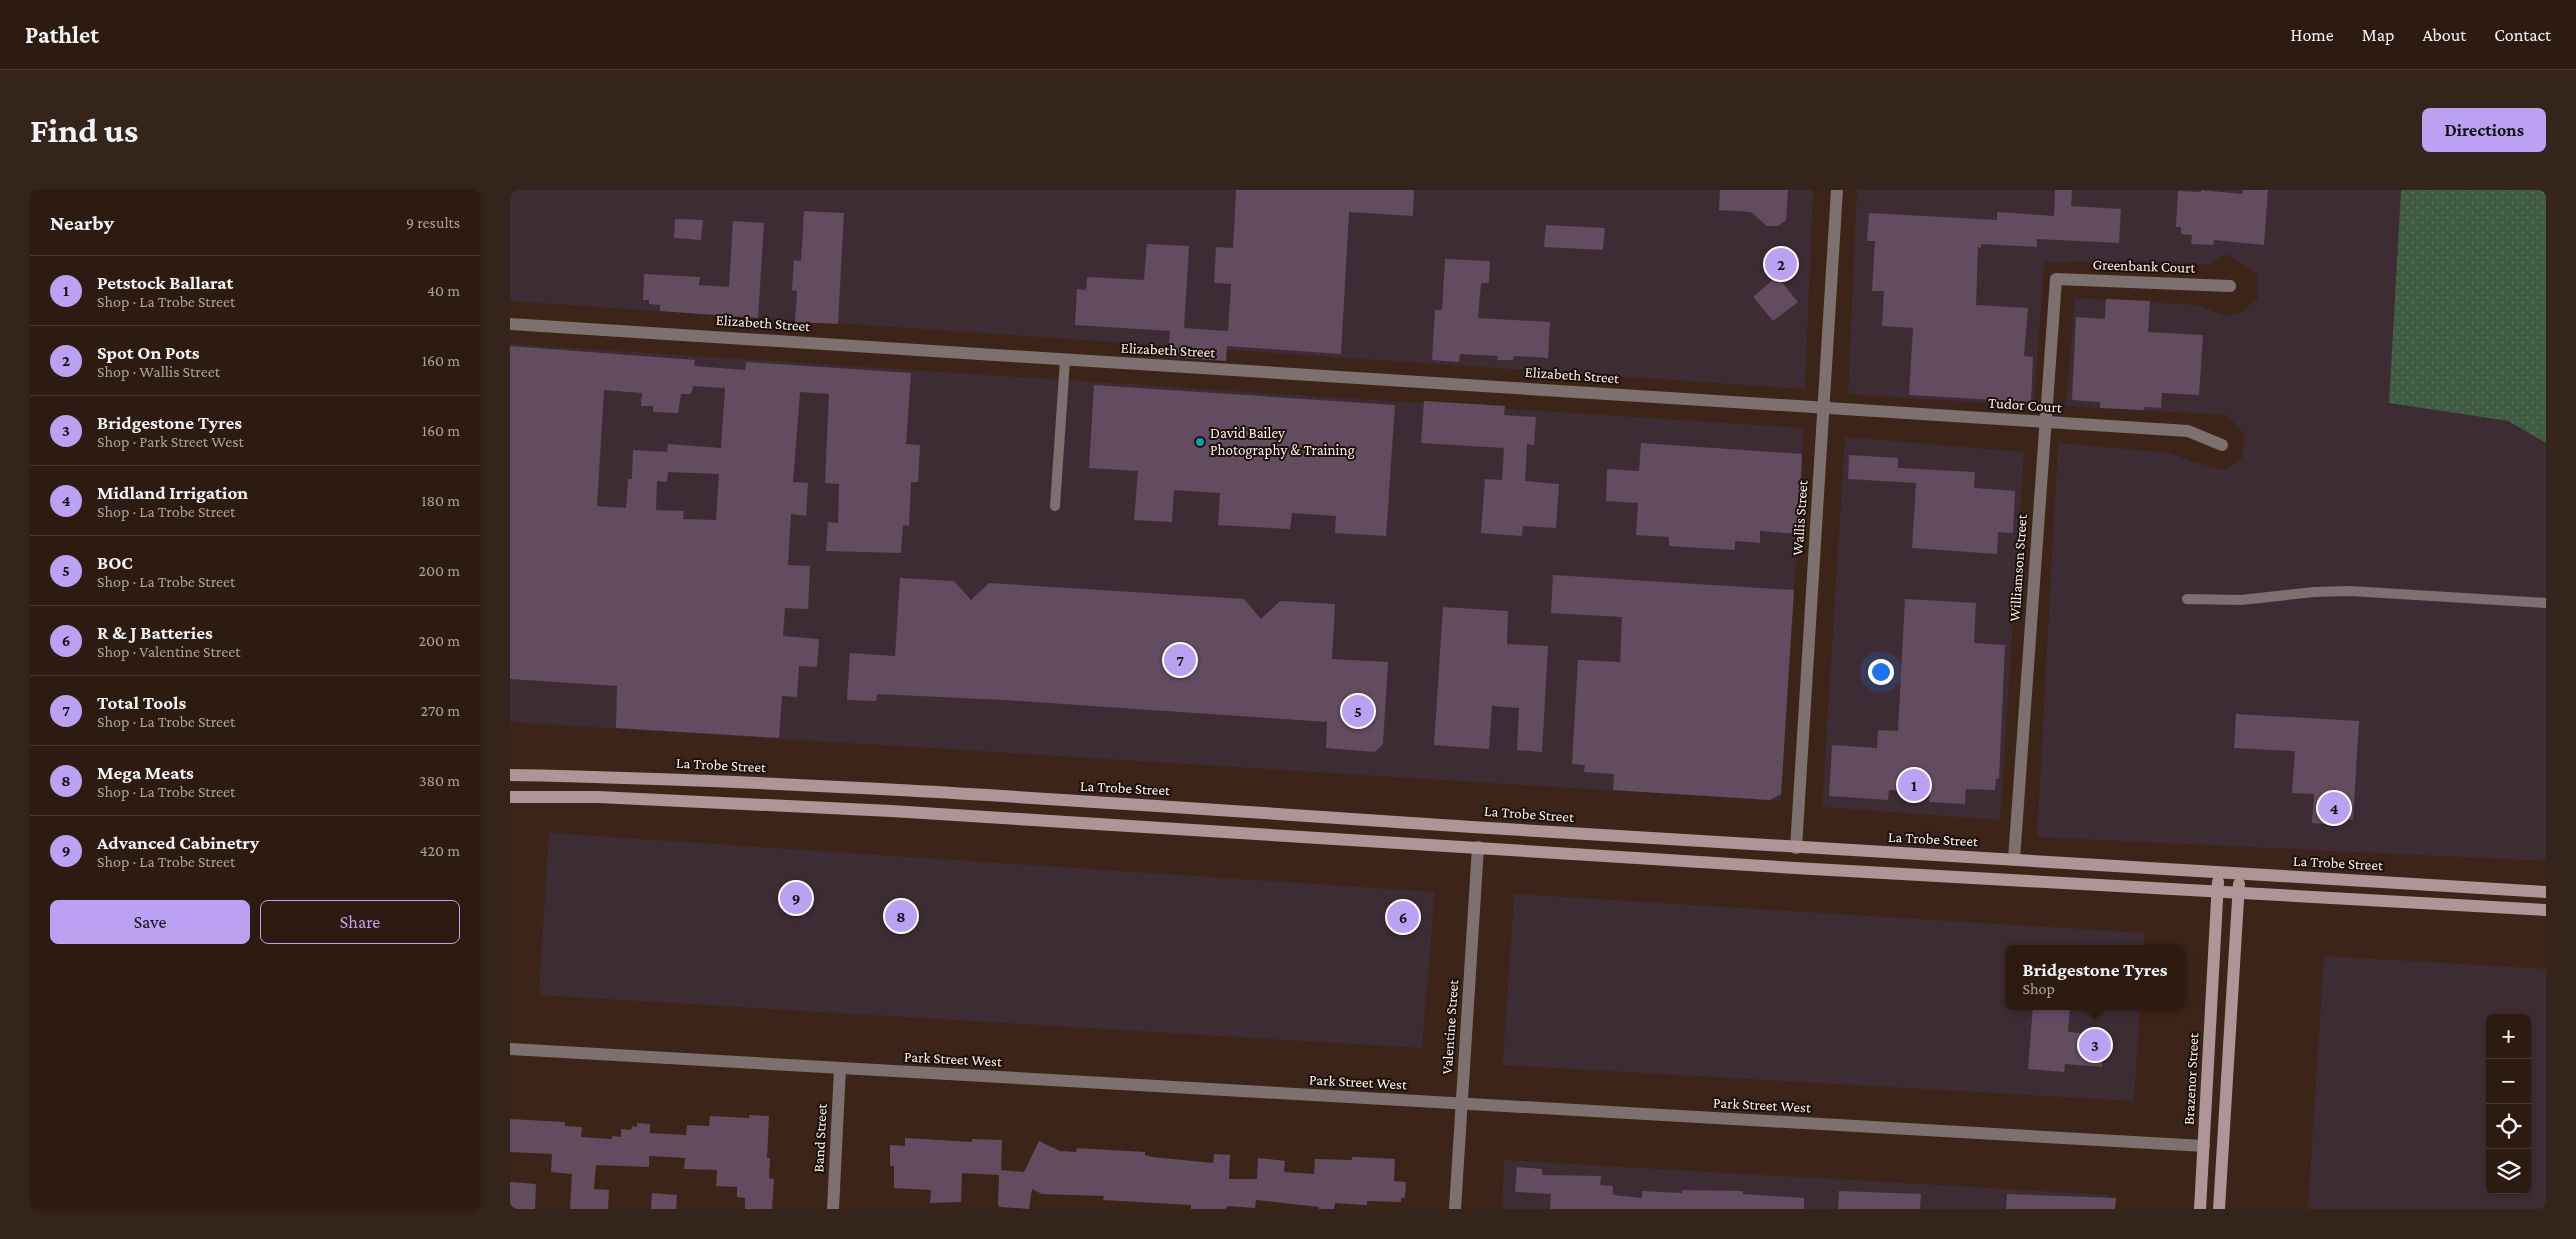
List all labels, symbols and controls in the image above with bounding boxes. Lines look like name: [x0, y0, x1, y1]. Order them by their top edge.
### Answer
text: Pathlet: [25, 21, 99, 48]
text: Home: [2291, 25, 2334, 45]
text: Map: [2362, 25, 2394, 45]
text: About: [2422, 25, 2466, 45]
text: Contact: [2494, 25, 2551, 45]
button: Directions: [2422, 108, 2546, 152]
text: Find us: [30, 111, 138, 150]
text: Nearby: [50, 211, 114, 235]
text: 9 results: [406, 214, 460, 231]
pin: 2: [1765, 245, 1797, 283]
street label: Greenbank Court: [2092, 256, 2197, 276]
text: Petstock Ballarat: [97, 272, 233, 293]
text: 1: [63, 282, 69, 299]
text: 40 m: [427, 282, 460, 299]
text: Shop · La Trobe Street: [97, 293, 235, 310]
street label: Elizabeth Street: [715, 312, 812, 334]
street label: Elizabeth Street: [1120, 340, 1217, 361]
text: Spot On Pots: [97, 342, 200, 363]
text: 2: [62, 352, 70, 369]
text: 160 m: [422, 352, 460, 369]
text: Shop · Wallis Street: [97, 363, 220, 380]
street label: Elizabeth Street: [1524, 364, 1621, 386]
street label: Tudor Court: [1988, 394, 2063, 416]
text: Bridgestone Tyres: [97, 412, 242, 433]
text: 3: [62, 422, 70, 439]
text: 160 m: [422, 422, 460, 439]
place label: David Bailey Photography & Training: [1210, 425, 1355, 459]
text: Shop · Park Street West: [97, 433, 244, 450]
marker: David Bailey Photography & Training: [1194, 436, 1206, 448]
street label: Wallis Street: [1789, 479, 1811, 556]
text: Midland Irrigation: [97, 482, 248, 503]
text: 4: [62, 492, 70, 509]
text: 180 m: [421, 492, 460, 509]
text: Shop · La Trobe Street: [97, 503, 235, 520]
street label: Williamson Street: [2006, 513, 2030, 622]
text: BOC: [97, 552, 133, 573]
text: 5: [62, 562, 70, 579]
text: 200 m: [418, 562, 460, 579]
text: Shop · La Trobe Street: [97, 573, 235, 590]
text: R & J Batteries: [97, 622, 213, 643]
text: 6: [62, 632, 70, 649]
text: 200 m: [418, 632, 460, 649]
pin: 7: [1164, 641, 1196, 679]
text: Shop · Valentine Street: [97, 643, 240, 660]
your location: [1868, 659, 1894, 685]
text: Total Tools: [97, 692, 186, 713]
pin: 5: [1342, 692, 1374, 730]
text: 7: [62, 702, 70, 719]
text: 270 m: [421, 702, 460, 719]
text: Shop · La Trobe Street: [97, 713, 235, 730]
street label: La Trobe Street: [676, 755, 767, 775]
text: Mega Meats: [97, 762, 194, 783]
pin: 1: [1898, 766, 1930, 804]
text: 8: [61, 772, 71, 789]
text: 380 m: [419, 772, 460, 789]
street label: La Trobe Street: [1080, 778, 1171, 798]
text: Shop · La Trobe Street: [97, 783, 235, 800]
pin: 4: [2318, 789, 2350, 827]
street label: La Trobe Street: [1483, 803, 1576, 825]
street label: La Trobe Street: [1888, 829, 1979, 849]
text: Advanced Cabinetry: [97, 832, 259, 853]
text: 9: [62, 842, 70, 859]
text: 420 m: [419, 842, 460, 859]
text: Shop · La Trobe Street: [97, 853, 235, 870]
street label: La Trobe Street: [2293, 853, 2384, 873]
pin: 9: [780, 879, 812, 917]
pin: 8: [885, 897, 917, 935]
pin: 6: [1387, 898, 1419, 936]
button: Save: [50, 900, 250, 944]
button: Share: [260, 900, 460, 944]
popup: [2005, 945, 2185, 1010]
text: Bridgestone Tyres: [2022, 959, 2168, 980]
street label: Valentine Street: [1439, 978, 1461, 1075]
text: Shop: [2022, 980, 2055, 997]
map controls: [2486, 1014, 2531, 1194]
button: +: [2486, 1014, 2531, 1059]
pin: 3: [2079, 1026, 2111, 1064]
street label: Brazenor Street: [2181, 1032, 2201, 1125]
street label: Park Street West: [904, 1048, 1003, 1070]
button: −: [2486, 1059, 2531, 1104]
street label: Park Street West: [1309, 1071, 1408, 1093]
street label: Park Street West: [1713, 1094, 1812, 1116]
street label: Band Street: [810, 1102, 830, 1173]
button: locate: [2486, 1104, 2531, 1149]
button: layers: [2486, 1149, 2531, 1194]

